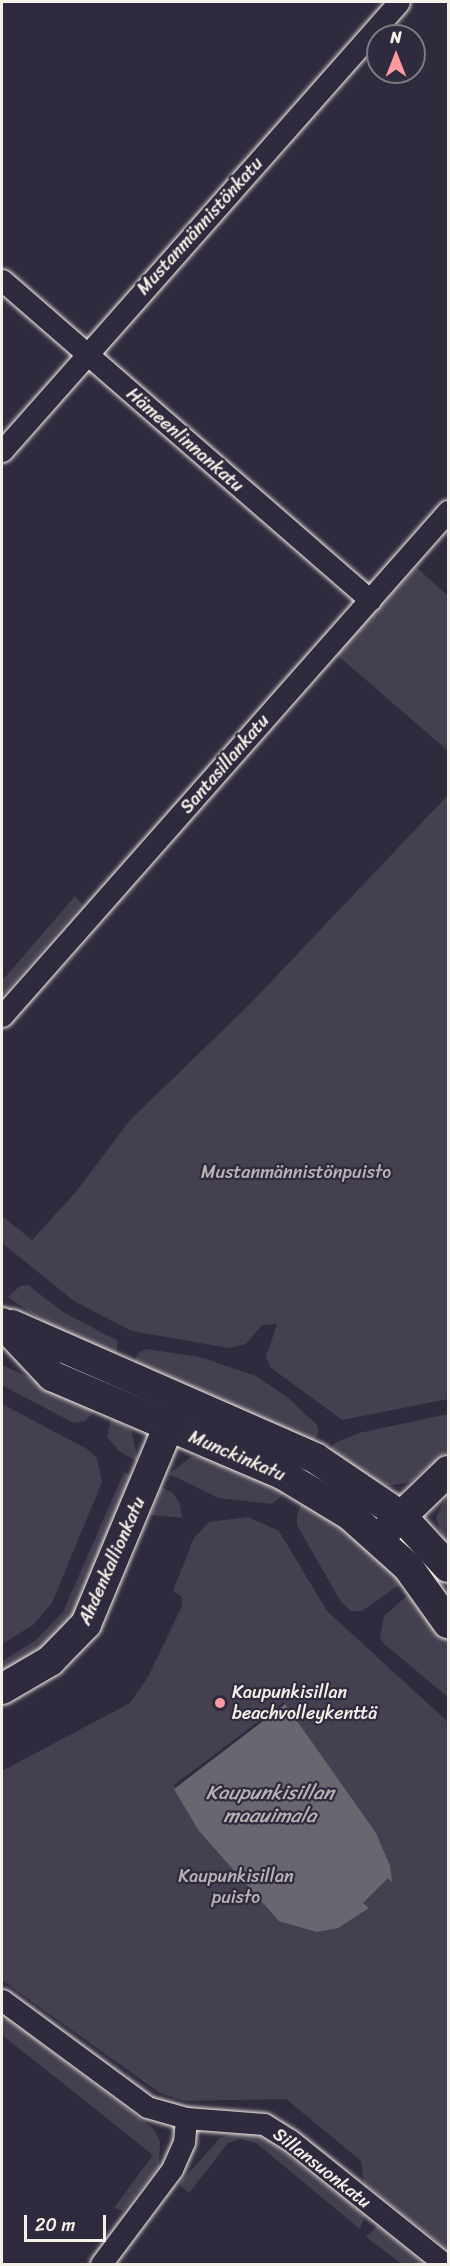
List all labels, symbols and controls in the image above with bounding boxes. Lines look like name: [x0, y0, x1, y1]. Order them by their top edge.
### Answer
text: N: [390, 23, 402, 52]
north arrow: [366, 24, 426, 84]
street label: Mustanmännistönkatu: [132, 153, 268, 299]
street label: Hämeenlinnankatu: [122, 383, 248, 497]
street label: Santasillankatu: [176, 710, 274, 818]
park label: Mustanmännistönpuisto: [201, 1161, 391, 1183]
street label: Munckinkatu: [185, 1426, 289, 1486]
street label: Ahdenkallionkatu: [74, 1494, 150, 1628]
place label: Kaupunkisillan beachvolleykenttä: [232, 1682, 377, 1724]
marker: Kaupunkisillan beachvolleykenttä: [213, 1696, 227, 1710]
water label: Kaupunkisillan maauimala: [206, 1781, 334, 1828]
park label: Kaupunkisillan puisto: [178, 1866, 294, 1908]
street label: Sillansuonkatu: [269, 2123, 375, 2213]
scale bar: [27, 2203, 110, 2241]
text: 20 m: [35, 2209, 75, 2241]

